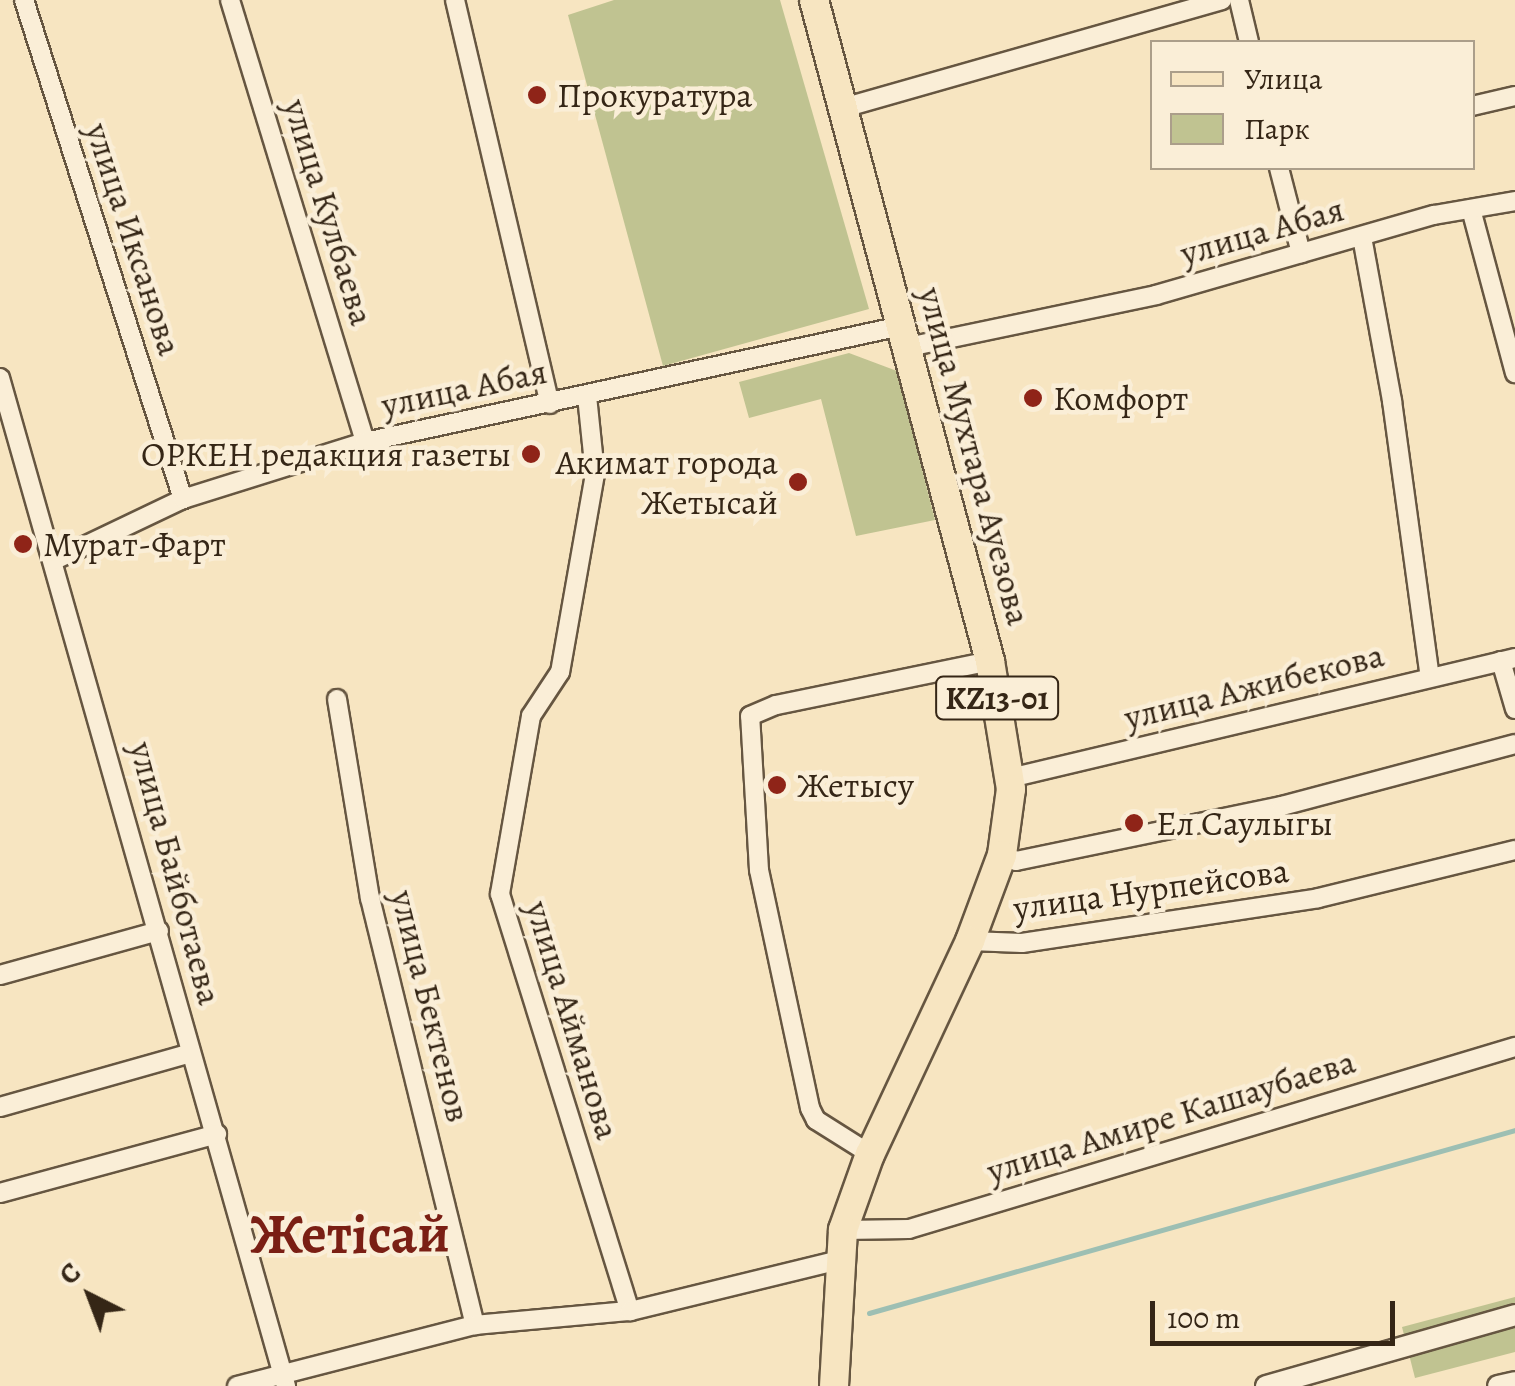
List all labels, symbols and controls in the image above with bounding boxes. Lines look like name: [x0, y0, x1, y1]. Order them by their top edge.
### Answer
legend: [1150, 40, 1475, 170]
text: Улица: [1244, 59, 1323, 99]
place label: Прокуратура: [557, 74, 752, 116]
marker: Прокуратура: [526, 84, 548, 106]
street label: улица Кулбаева: [275, 94, 383, 330]
text: Парк: [1244, 109, 1310, 149]
street label: улица Иксанова: [77, 118, 191, 360]
street label: улица Абая: [1176, 188, 1348, 274]
street label: улица Мухтара Ауезова: [910, 283, 1040, 629]
street label: улица Абая: [378, 350, 550, 426]
place label: Комфорт: [1053, 377, 1188, 419]
marker: Комфорт: [1022, 387, 1044, 409]
place label: ОРКЕН редакция газеты: [141, 433, 511, 475]
place label: Акимат города Жетысай: [556, 441, 778, 523]
marker: ОРКЕН редакция газеты: [520, 443, 542, 465]
marker: Акимат города Жетысай: [787, 471, 809, 493]
place label: Мурат-Фарт: [43, 523, 226, 565]
marker: Мурат-Фарт: [12, 533, 34, 555]
street label: улица Ажибекова: [1120, 633, 1388, 739]
road number: KZ13-01: [934, 671, 1060, 725]
street label: улица Байботаева: [121, 737, 231, 1009]
place label: Жетысу: [797, 764, 914, 806]
marker: Жетысу: [766, 774, 788, 796]
place label: Ел Саулыгы: [1156, 802, 1333, 844]
marker: Ел Саулыгы: [1121, 810, 1147, 836]
street label: улица Нурпейсова: [1011, 849, 1291, 929]
street label: улица Бектенов: [382, 886, 480, 1126]
street label: улица Айманова: [517, 896, 629, 1144]
street label: улица Амире Кашаубаева: [982, 1040, 1360, 1192]
district label: Жетісай: [250, 1201, 450, 1267]
north arrow: [40, 1246, 140, 1346]
text: С: [51, 1254, 89, 1294]
scale bar: [1155, 1281, 1400, 1343]
text: 100 m: [1167, 1298, 1240, 1338]

